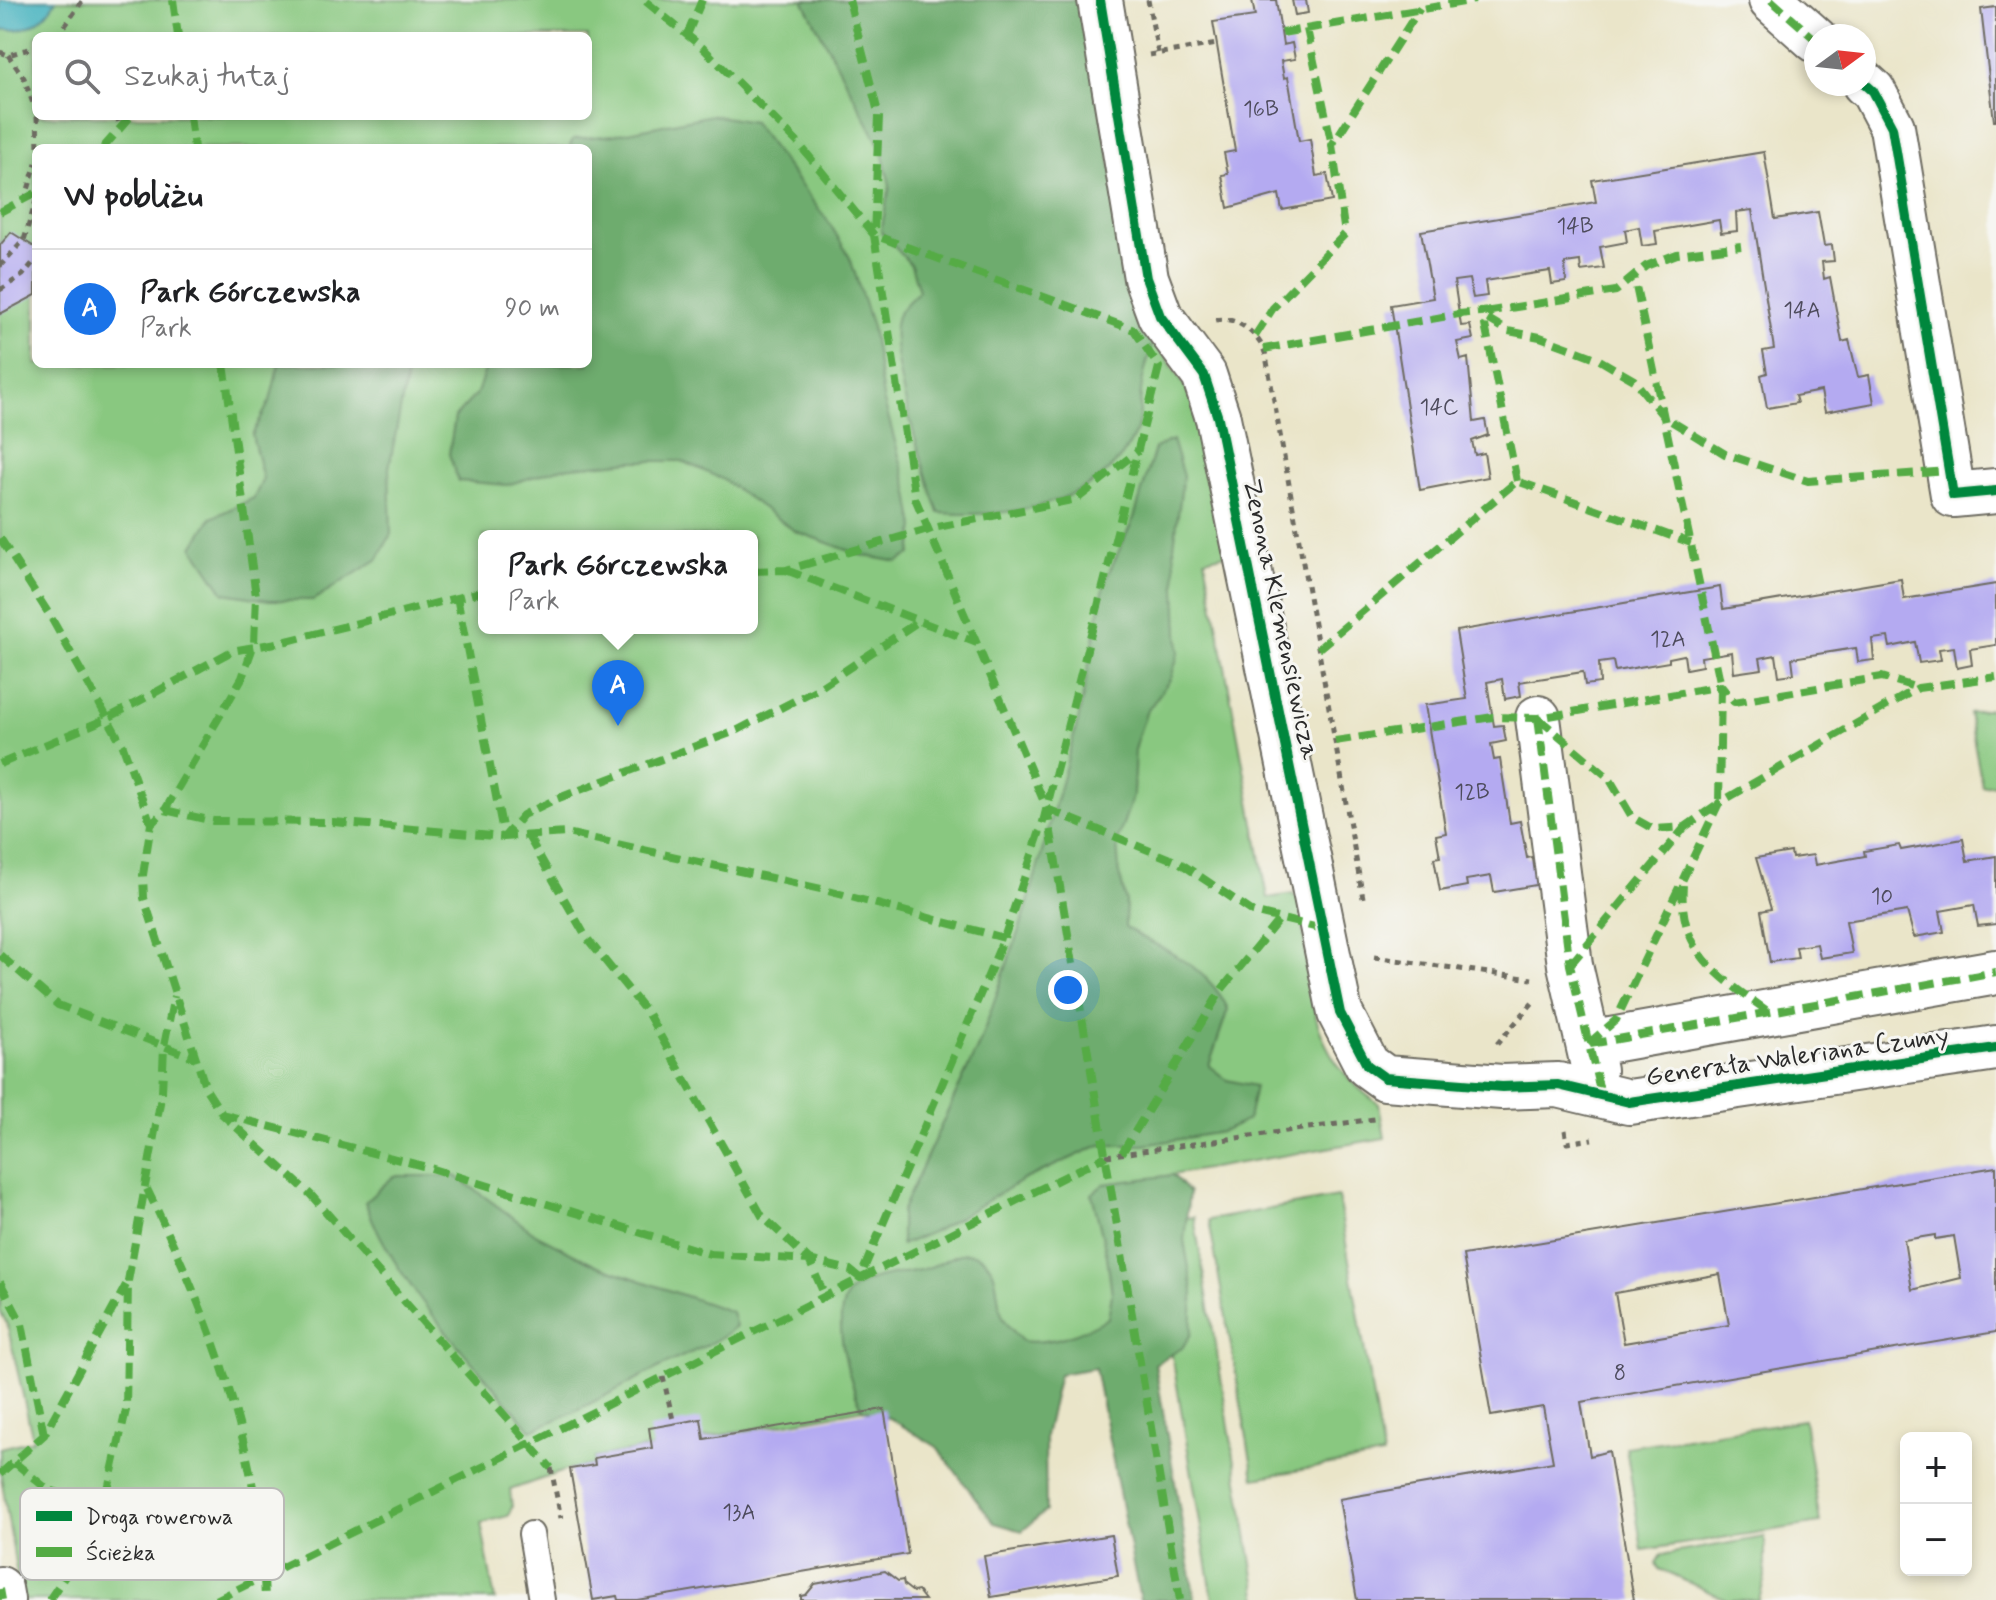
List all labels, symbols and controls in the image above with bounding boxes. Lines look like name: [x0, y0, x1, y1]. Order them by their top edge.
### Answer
north arrow: [1804, 24, 1876, 96]
search box: [32, 32, 592, 120]
icon: search: [60, 54, 104, 98]
text: Szukaj tutaj: [124, 57, 290, 96]
house number: 16B: [1243, 96, 1279, 124]
text: W pobliżu: [64, 174, 203, 219]
house number: 14B: [1556, 213, 1594, 241]
text: Park Górczewska: [140, 273, 361, 312]
text: A: [81, 292, 99, 326]
text: 90 m: [505, 292, 560, 326]
house number: 14A: [1783, 297, 1821, 325]
text: Park: [140, 312, 192, 346]
house number: 14C: [1420, 394, 1459, 422]
street label: Zenona Klemensiewicza: [1234, 476, 1326, 763]
popup: [478, 530, 758, 634]
text: Park Górczewska: [508, 546, 728, 585]
text: Park: [508, 585, 559, 619]
house number: 12A: [1650, 626, 1686, 654]
pin: A: [592, 660, 644, 726]
house number: 12B: [1454, 779, 1490, 807]
house number: 10: [1871, 883, 1893, 911]
your location: [1048, 970, 1088, 1010]
street label: Generała Waleriana Czumy: [1644, 1019, 1951, 1095]
house number: 8: [1614, 1360, 1626, 1388]
map controls: [1900, 1432, 1972, 1576]
button: +: [1900, 1432, 1972, 1504]
legend: [20, 1488, 284, 1580]
house number: 13A: [722, 1499, 756, 1527]
text: Droga rowerowa: [86, 1504, 233, 1533]
button: −: [1900, 1504, 1972, 1576]
text: Ścieżka: [86, 1539, 156, 1568]

